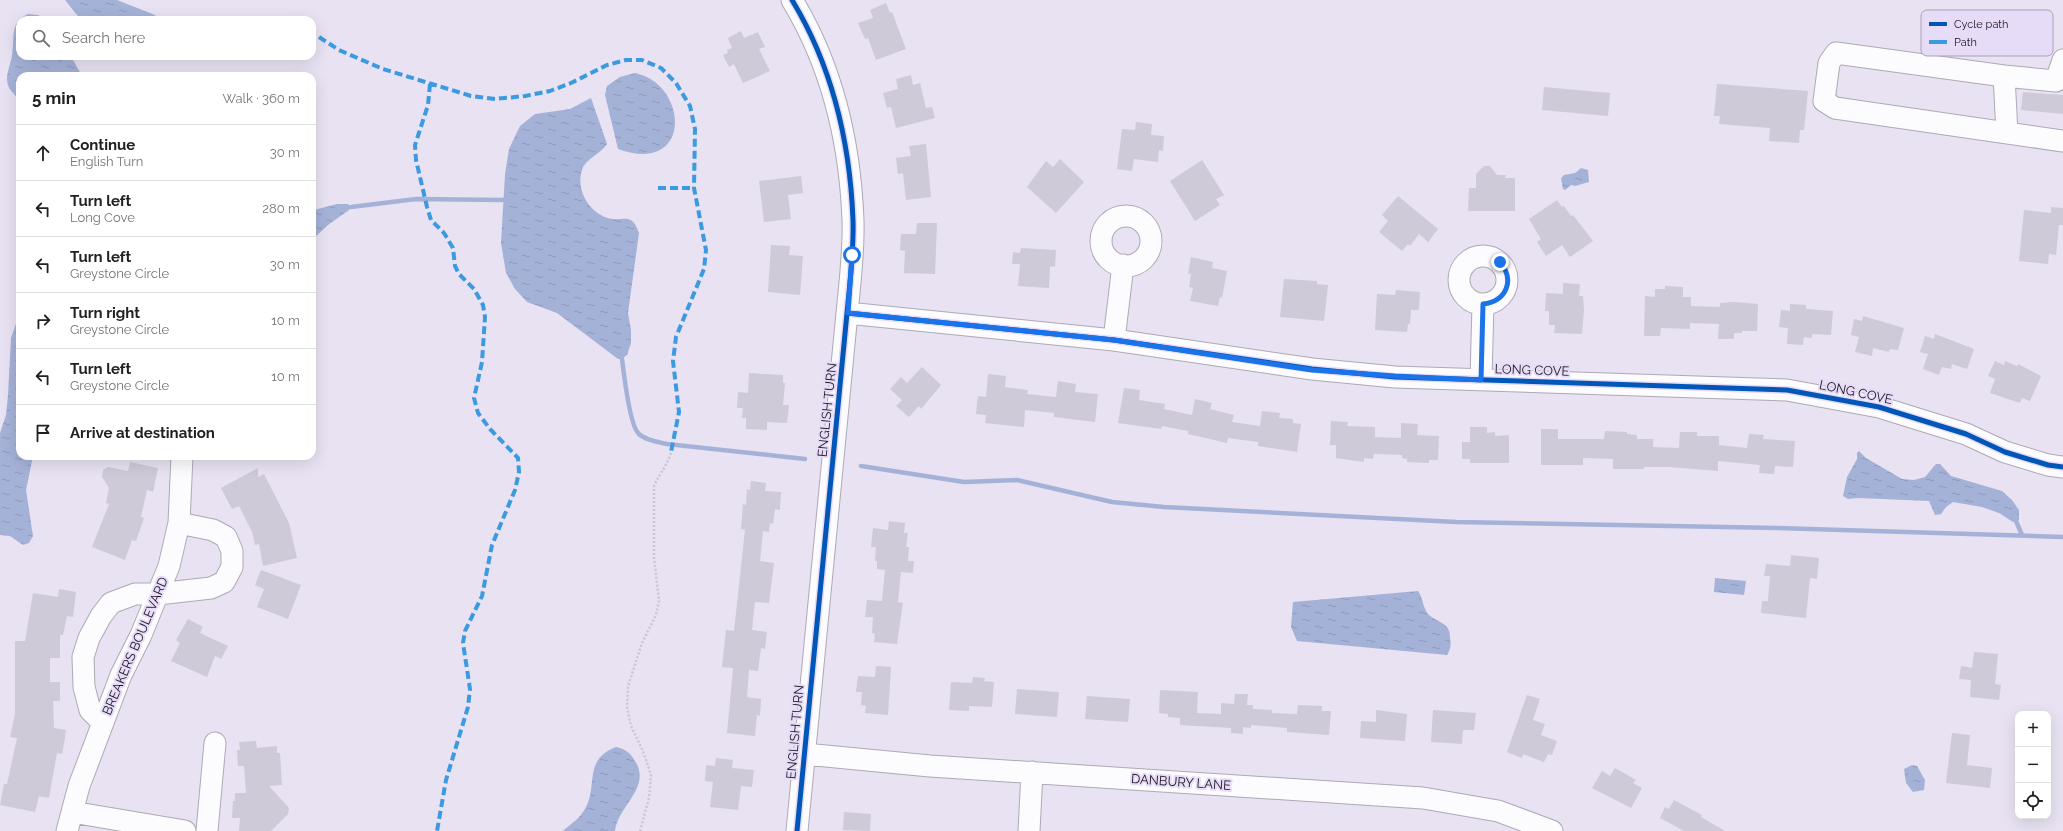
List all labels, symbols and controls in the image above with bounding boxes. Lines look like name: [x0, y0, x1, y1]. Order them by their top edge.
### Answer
legend: [1921, 10, 2053, 56]
search box: [16, 16, 316, 60]
text: Cycle path: [1954, 18, 2008, 31]
icon: search: [30, 27, 52, 49]
text: Search here: [62, 29, 145, 47]
text: Path: [1954, 36, 1977, 49]
text: 5 min: [32, 88, 76, 108]
text: Walk · 360 m: [222, 91, 300, 106]
text: Continue: [70, 136, 135, 154]
icon: ahead: [32, 142, 54, 164]
text: 30 m: [270, 145, 300, 160]
text: English Turn: [70, 154, 143, 169]
text: Turn left: [70, 192, 131, 210]
icon: left: [32, 198, 54, 220]
text: 280 m: [262, 201, 300, 216]
text: Long Cove: [70, 210, 135, 225]
route start: [843, 246, 861, 264]
text: Turn left: [70, 248, 131, 266]
route end: [1491, 253, 1509, 271]
icon: left: [32, 254, 54, 276]
text: 30 m: [270, 257, 300, 272]
text: Greystone Circle: [70, 266, 169, 281]
text: Turn right: [70, 304, 140, 322]
icon: right: [32, 310, 54, 332]
text: 10 m: [271, 313, 300, 328]
text: Greystone Circle: [70, 322, 169, 337]
text: Turn left: [70, 360, 131, 378]
street label: LONG COVE: [1494, 361, 1570, 379]
street label: ENGLISH TURN: [815, 362, 839, 458]
icon: left: [32, 366, 54, 388]
text: 10 m: [271, 369, 300, 384]
street label: LONG COVE: [1818, 377, 1894, 407]
text: Greystone Circle: [70, 378, 169, 393]
icon: arrive: [32, 422, 54, 444]
text: Arrive at destination: [70, 424, 215, 442]
street label: BREAKERS BOULEVARD: [99, 575, 171, 717]
street label: ENGLISH TURN: [783, 684, 807, 780]
map controls: [2015, 711, 2051, 819]
button: +: [2015, 711, 2051, 747]
button: −: [2015, 747, 2051, 783]
street label: DANBURY LANE: [1131, 771, 1231, 793]
button: locate: [2015, 783, 2051, 819]

